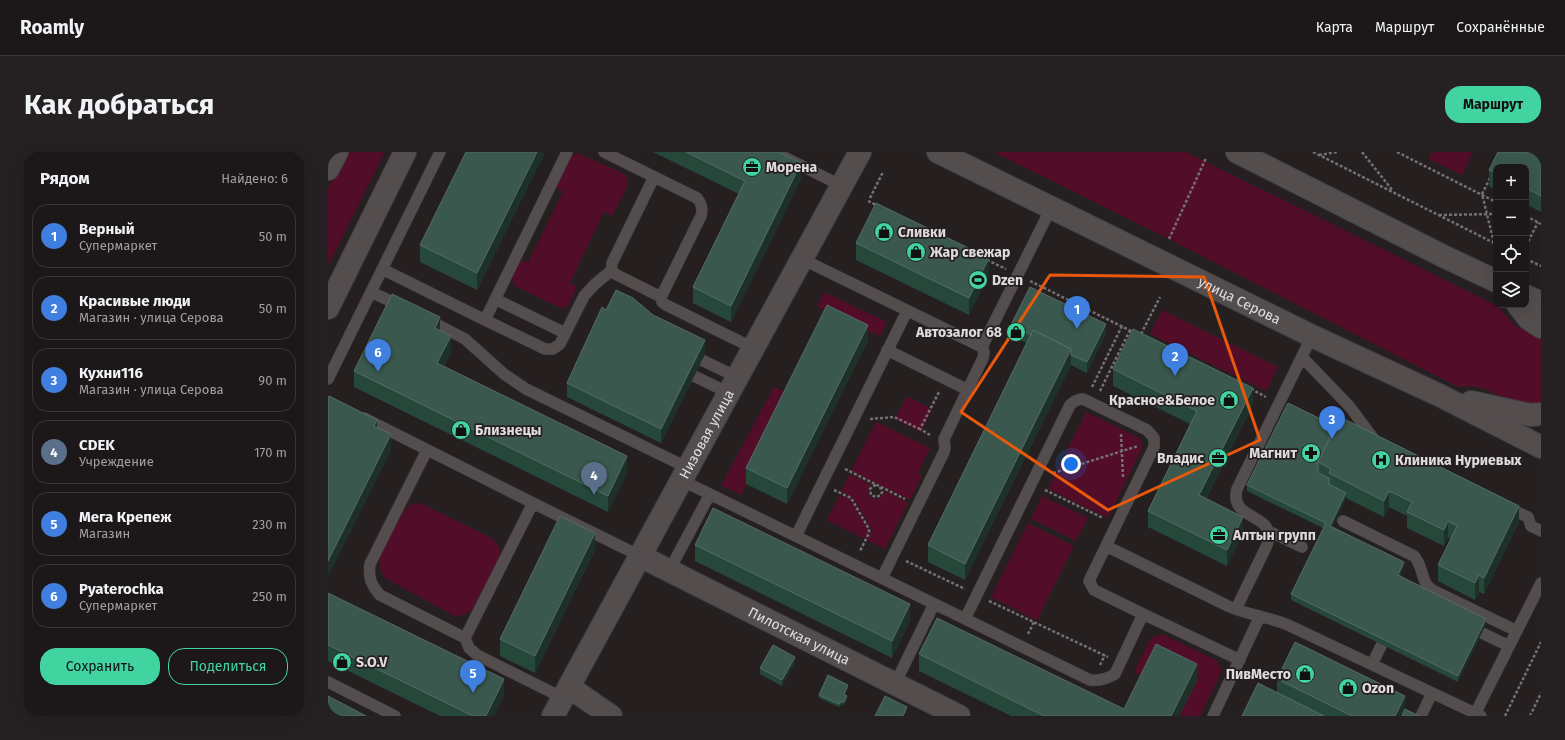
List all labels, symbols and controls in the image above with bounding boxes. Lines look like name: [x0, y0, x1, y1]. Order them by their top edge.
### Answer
text: Roamly: [20, 16, 84, 39]
text: Карта: [1316, 19, 1353, 36]
text: Маршрут: [1375, 19, 1434, 36]
text: Сохранённые: [1456, 19, 1545, 36]
button: Маршрут: [1445, 86, 1541, 123]
text: Как добраться: [24, 88, 214, 121]
office icon: Морена: [741, 156, 763, 178]
place label: Морена: [766, 159, 817, 176]
map controls: [1493, 164, 1529, 308]
button: +: [1493, 164, 1529, 200]
text: Рядом: [40, 168, 90, 189]
text: Найдено: 6: [221, 171, 288, 186]
button: −: [1493, 200, 1529, 236]
text: Верный: [79, 220, 135, 238]
shop icon: Сливки: [873, 221, 895, 243]
place label: Сливки: [898, 224, 946, 241]
text: 1: [51, 229, 57, 244]
text: 50 m: [259, 229, 287, 244]
button: locate: [1493, 236, 1529, 272]
text: Супермаркет: [79, 238, 157, 253]
shop icon: Жар свежар: [905, 241, 927, 263]
place label: Жар свежар: [929, 244, 1010, 261]
sports icon: Dzen: [967, 269, 989, 291]
place label: Dzen: [992, 272, 1023, 289]
button: layers: [1493, 272, 1529, 308]
street label: улица Серова: [1195, 273, 1284, 328]
text: Красивые люди: [79, 292, 191, 310]
pin: 1: [1064, 296, 1090, 329]
text: 2: [51, 301, 57, 316]
text: 50 m: [259, 301, 287, 316]
text: Магазин · улица Серова: [79, 310, 224, 325]
shop icon: Автозалог 68: [1005, 321, 1027, 343]
place label: Автозалог 68: [915, 324, 1002, 341]
pin: 6: [365, 339, 391, 372]
pin: 2: [1162, 343, 1188, 376]
text: Кухни116: [79, 364, 143, 382]
text: 3: [51, 373, 57, 388]
text: 90 m: [258, 373, 287, 388]
text: Магазин · улица Серова: [79, 382, 224, 397]
street label: Низовая улица: [675, 387, 738, 482]
shop icon: Красное&Белое: [1218, 389, 1240, 411]
place label: Красное&Белое: [1109, 392, 1215, 409]
pin: 3: [1319, 406, 1345, 439]
shop icon: Близнецы: [450, 419, 472, 441]
place label: Близнецы: [475, 422, 541, 439]
text: CDEK: [79, 436, 115, 454]
pharmacy icon: Магнит: [1300, 442, 1322, 464]
text: 4: [50, 445, 58, 460]
text: 170 m: [254, 445, 287, 460]
place label: Магнит: [1249, 445, 1297, 462]
office icon: Владис: [1207, 447, 1229, 469]
hospital icon: Клиника Нуриевых: [1370, 449, 1392, 471]
place label: Владис: [1157, 450, 1204, 467]
place label: Клиника Нуриевых: [1395, 452, 1522, 469]
text: Учреждение: [79, 454, 154, 469]
your location: [1061, 454, 1081, 474]
pin: 4: [581, 462, 607, 495]
text: Мега Крепеж: [79, 508, 172, 526]
text: 5: [51, 517, 57, 532]
text: 230 m: [252, 517, 287, 532]
office icon: Алтын групп: [1208, 524, 1230, 546]
text: Магазин: [79, 526, 130, 541]
place label: Алтын групп: [1232, 527, 1316, 544]
text: Pyaterochka: [79, 580, 164, 598]
text: 6: [50, 589, 58, 604]
text: 250 m: [252, 589, 287, 604]
text: Супермаркет: [79, 598, 157, 613]
street label: Пилотская улица: [745, 603, 853, 668]
button: Сохранить: [40, 648, 160, 685]
button: Поделиться: [168, 648, 288, 685]
shop icon: S.O.V: [331, 651, 353, 673]
place label: S.O.V: [356, 654, 388, 671]
pin: 5: [460, 660, 486, 693]
shop icon: ПивМесто: [1294, 663, 1316, 685]
place label: ПивМесто: [1226, 666, 1291, 683]
shop icon: Ozon: [1337, 677, 1359, 699]
place label: Ozon: [1362, 680, 1394, 697]

